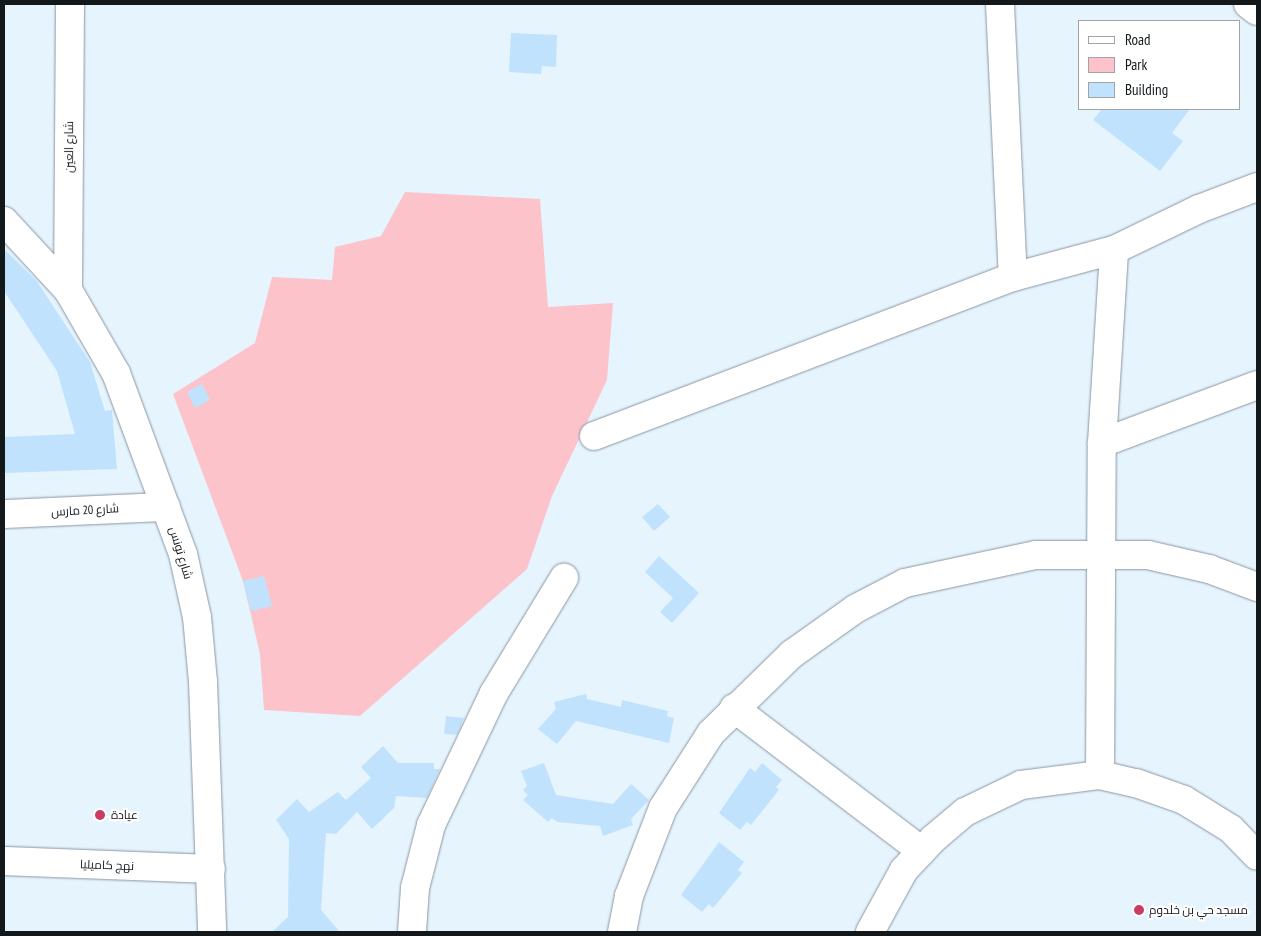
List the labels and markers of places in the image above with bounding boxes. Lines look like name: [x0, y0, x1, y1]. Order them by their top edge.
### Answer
marker: عيادة: [93, 808, 107, 822]
place label: عيادة: [111, 808, 138, 822]
place label: مسجد حي بن خلدوم: [1149, 903, 1248, 917]
marker: مسجد حي بن خلدوم: [1133, 904, 1145, 916]

